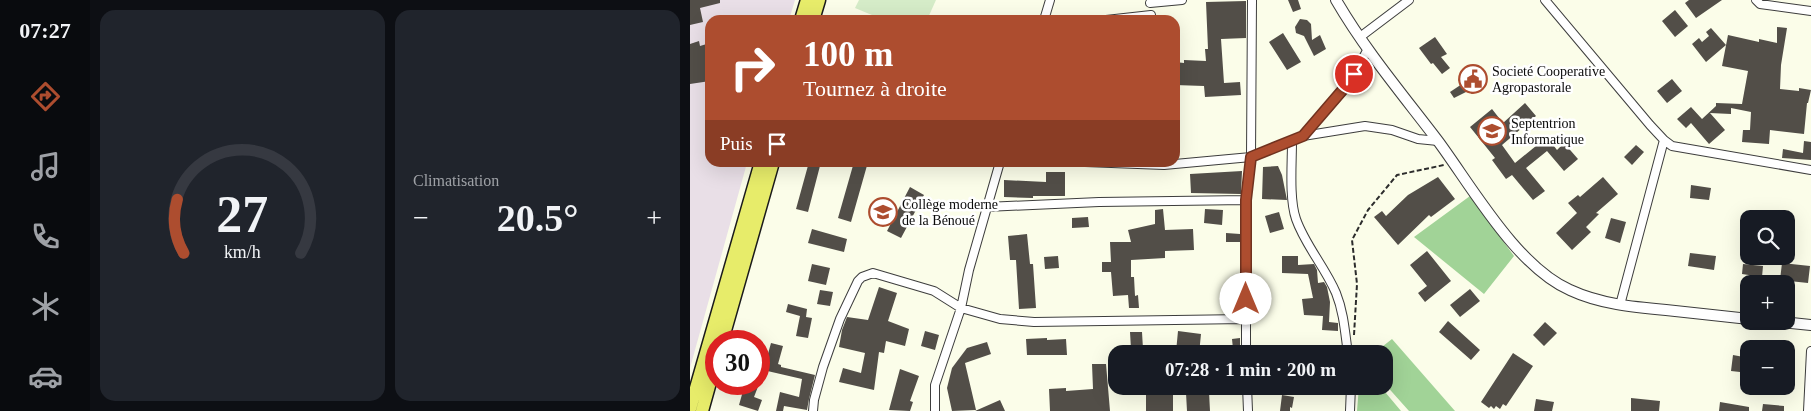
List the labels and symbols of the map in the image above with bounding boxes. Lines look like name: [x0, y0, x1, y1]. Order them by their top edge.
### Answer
pin: [1333, 53, 1375, 95]
public building icon: Societé Cooperative Agropastorale: [1458, 64, 1488, 94]
place label: Societé Cooperative Agropastorale: [1492, 64, 1605, 95]
school or university icon: Septentrion Informatique: [1477, 116, 1507, 146]
place label: Septentrion Informatique: [1511, 116, 1584, 147]
school or university icon: Collège moderne de la Bénoué: [868, 197, 898, 227]
place label: Collège moderne de la Bénoué: [902, 197, 998, 228]
position arrow: [1219, 272, 1271, 324]
speed limit sign: 30: [705, 330, 770, 395]

